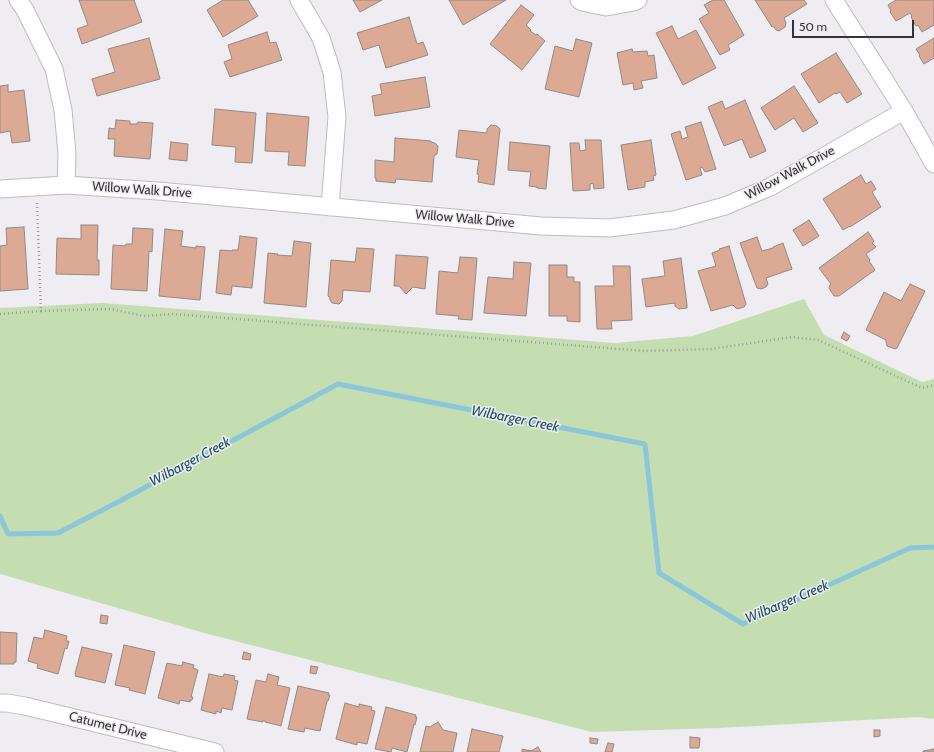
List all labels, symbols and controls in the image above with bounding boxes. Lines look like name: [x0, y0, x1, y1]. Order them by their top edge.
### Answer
scale bar: [794, 12, 916, 38]
text: 50 m: [799, 19, 827, 34]
street label: Willow Walk Drive: [742, 143, 838, 203]
street label: Willow Walk Drive: [92, 179, 192, 201]
street label: Willow Walk Drive: [415, 207, 515, 231]
water label: Wilbarger Creek: [470, 402, 560, 436]
water label: Wilbarger Creek: [147, 434, 233, 490]
water label: Wilbarger Creek: [743, 577, 831, 627]
street label: Catumet Drive: [67, 709, 149, 743]

